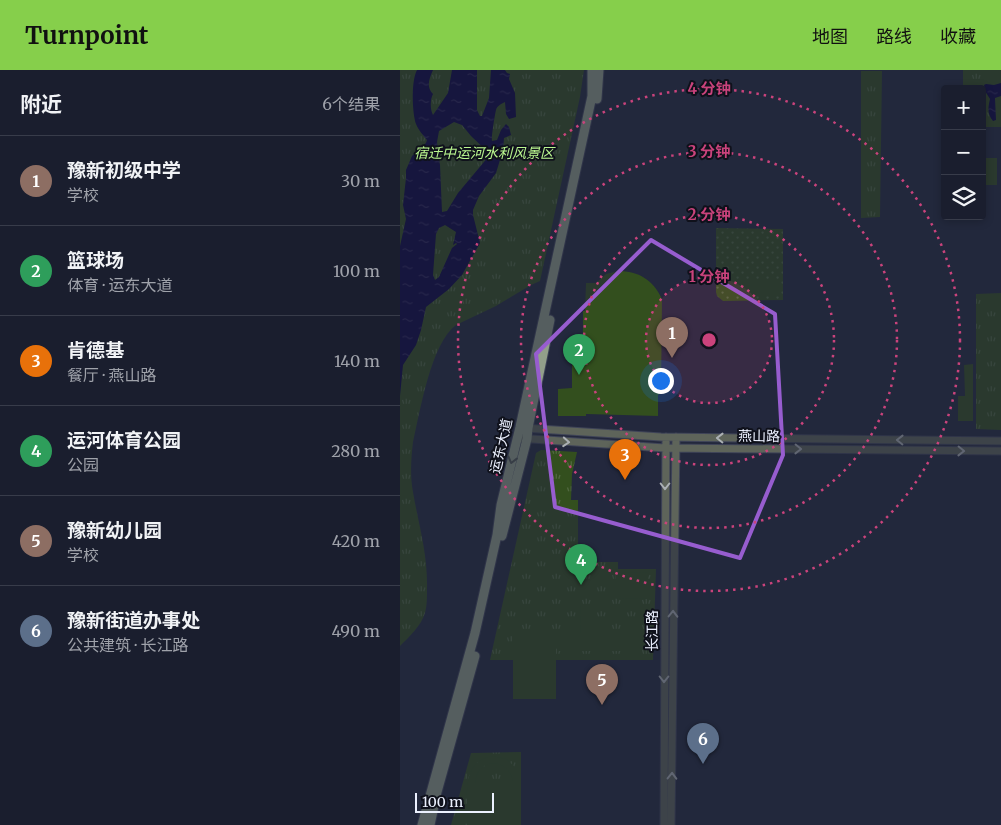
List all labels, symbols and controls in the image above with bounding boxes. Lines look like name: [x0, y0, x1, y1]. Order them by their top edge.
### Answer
text: Turnpoint: [25, 20, 148, 51]
text: 地图: [812, 25, 848, 48]
text: 路线: [876, 25, 912, 48]
text: 收藏: [940, 25, 976, 48]
text: 4 分钟: [687, 79, 731, 98]
map controls: [941, 85, 986, 220]
button: +: [941, 85, 986, 130]
text: 附近: [20, 91, 62, 118]
text: 6个结果: [322, 94, 380, 114]
button: −: [941, 130, 986, 175]
text: 3 分钟: [688, 142, 730, 161]
park label: 宿迁中运河水利风景区: [414, 144, 556, 162]
text: 豫新初级中学: [67, 158, 181, 182]
text: 1: [32, 171, 40, 191]
text: 30 m: [341, 171, 380, 191]
button: layers: [941, 175, 986, 220]
text: 学校: [67, 185, 99, 205]
text: 2 分钟: [688, 205, 730, 224]
text: 篮球场: [67, 248, 124, 272]
text: 2: [31, 261, 41, 281]
text: 100 m: [333, 261, 380, 281]
text: 1 分钟: [689, 267, 729, 286]
text: 体育 · 运东大道: [67, 275, 172, 295]
pin: 1: [656, 317, 688, 358]
centre of rings: [700, 331, 718, 349]
pin: 2: [563, 334, 595, 375]
text: 肯德基: [67, 338, 124, 362]
text: 3: [31, 351, 41, 371]
text: 140 m: [334, 351, 380, 371]
text: 餐厅 · 燕山路: [67, 365, 156, 385]
your location: [648, 368, 674, 394]
street label: 运东大道: [486, 417, 516, 475]
street label: 燕山路: [738, 427, 780, 445]
text: 运河体育公园: [67, 428, 181, 452]
one-way arrow: [716, 432, 724, 443]
one-way arrow: [896, 435, 904, 445]
one-way arrow: [562, 436, 570, 447]
pin: 3: [609, 439, 641, 480]
text: 4: [31, 441, 41, 461]
text: 280 m: [331, 441, 380, 461]
one-way arrow: [795, 444, 803, 454]
one-way arrow: [958, 446, 965, 456]
text: 公园: [67, 455, 99, 475]
one-way arrow: [507, 456, 518, 465]
one-way arrow: [660, 482, 670, 490]
text: 豫新幼儿园: [67, 518, 162, 542]
text: 5: [31, 531, 41, 551]
text: 420 m: [332, 531, 380, 551]
pin: 4: [565, 544, 597, 585]
text: 学校: [67, 545, 99, 565]
text: 豫新街道办事处: [67, 608, 200, 632]
street label: 长江路: [643, 610, 661, 652]
one-way arrow: [668, 610, 679, 618]
text: 6: [31, 621, 41, 641]
text: 490 m: [331, 621, 380, 641]
text: 公共建筑 · 长江路: [67, 635, 188, 655]
pin: 5: [586, 664, 618, 705]
one-way arrow: [659, 676, 669, 683]
pin: 6: [687, 723, 719, 764]
one-way arrow: [667, 772, 677, 780]
scale bar: [415, 790, 494, 813]
text: 100 m: [422, 793, 463, 811]

